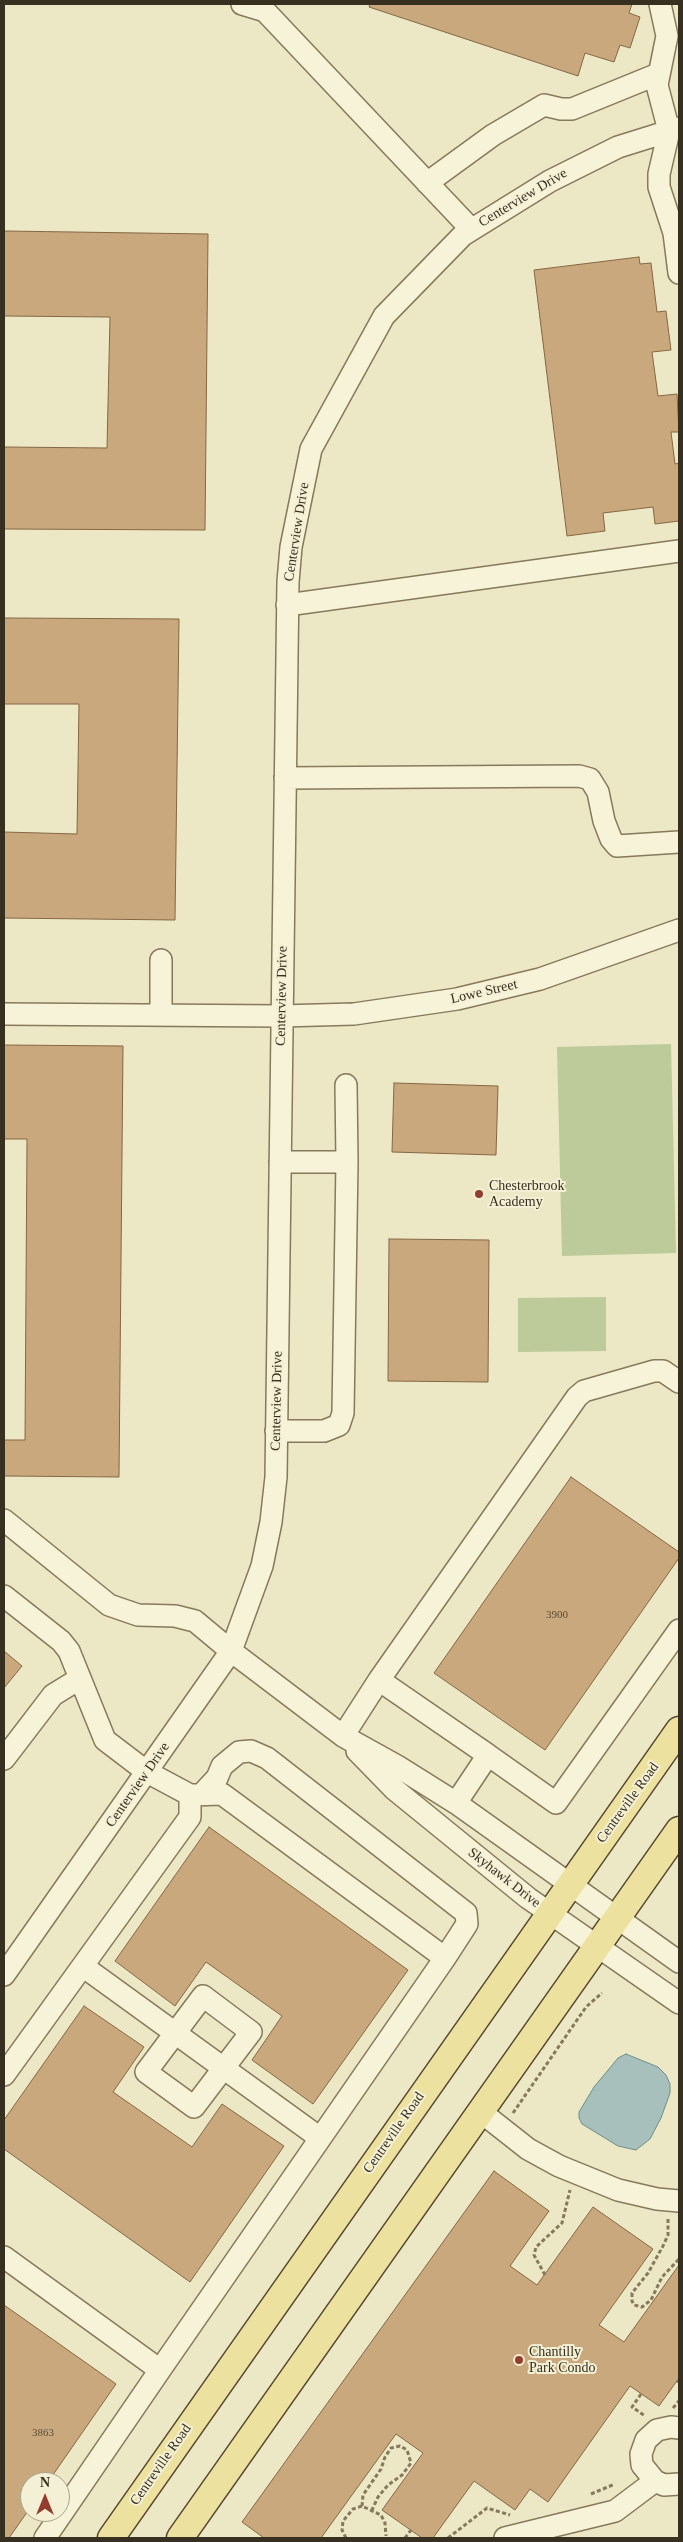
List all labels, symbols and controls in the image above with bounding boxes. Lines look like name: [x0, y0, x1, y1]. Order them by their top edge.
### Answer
street label: Centerview Drive: [476, 165, 570, 231]
street label: Centerview Drive: [281, 481, 313, 583]
street label: Centerview Drive: [273, 946, 291, 1046]
street label: Lowe Street: [449, 976, 519, 1008]
place label: Chesterbrook Academy: [489, 1178, 564, 1210]
marker: Chesterbrook Academy: [473, 1188, 485, 1200]
street label: Centerview Drive: [268, 1351, 286, 1451]
house number: 3900: [546, 1608, 568, 1622]
street label: Centerview Drive: [102, 1739, 174, 1831]
street label: Centreville Road: [593, 1760, 663, 1846]
street label: Skyhawk Drive: [464, 1844, 544, 1912]
street label: Centreville Road: [360, 2089, 428, 2177]
place label: Chantilly Park Condo: [529, 2344, 596, 2376]
marker: Chantilly Park Condo: [513, 2354, 525, 2366]
street label: Centreville Road: [127, 2421, 195, 2509]
house number: 3863: [32, 2426, 54, 2440]
north arrow: [20, 2472, 70, 2522]
text: N: [40, 2475, 50, 2490]

